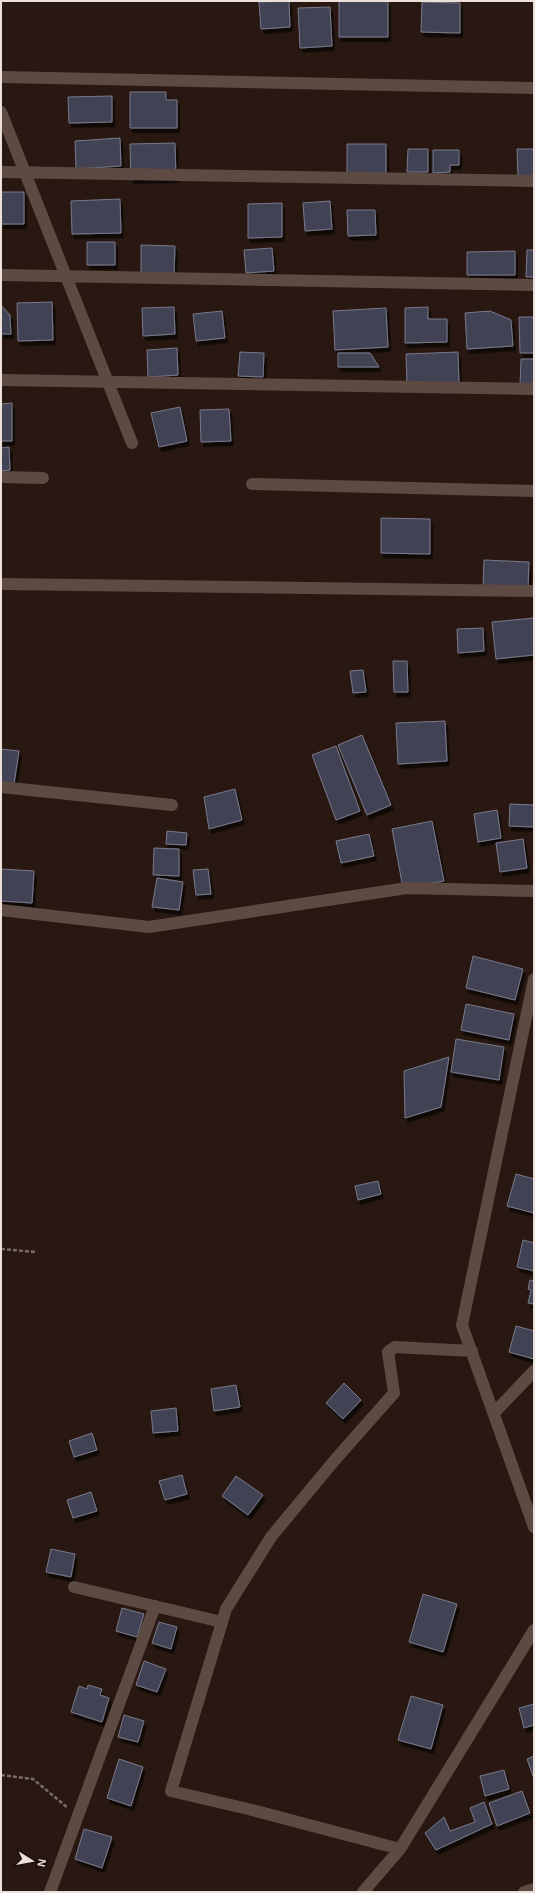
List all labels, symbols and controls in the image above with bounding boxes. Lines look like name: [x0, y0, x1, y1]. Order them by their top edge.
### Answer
north arrow: [12, 1841, 52, 1881]
text: N: [35, 1858, 48, 1868]

